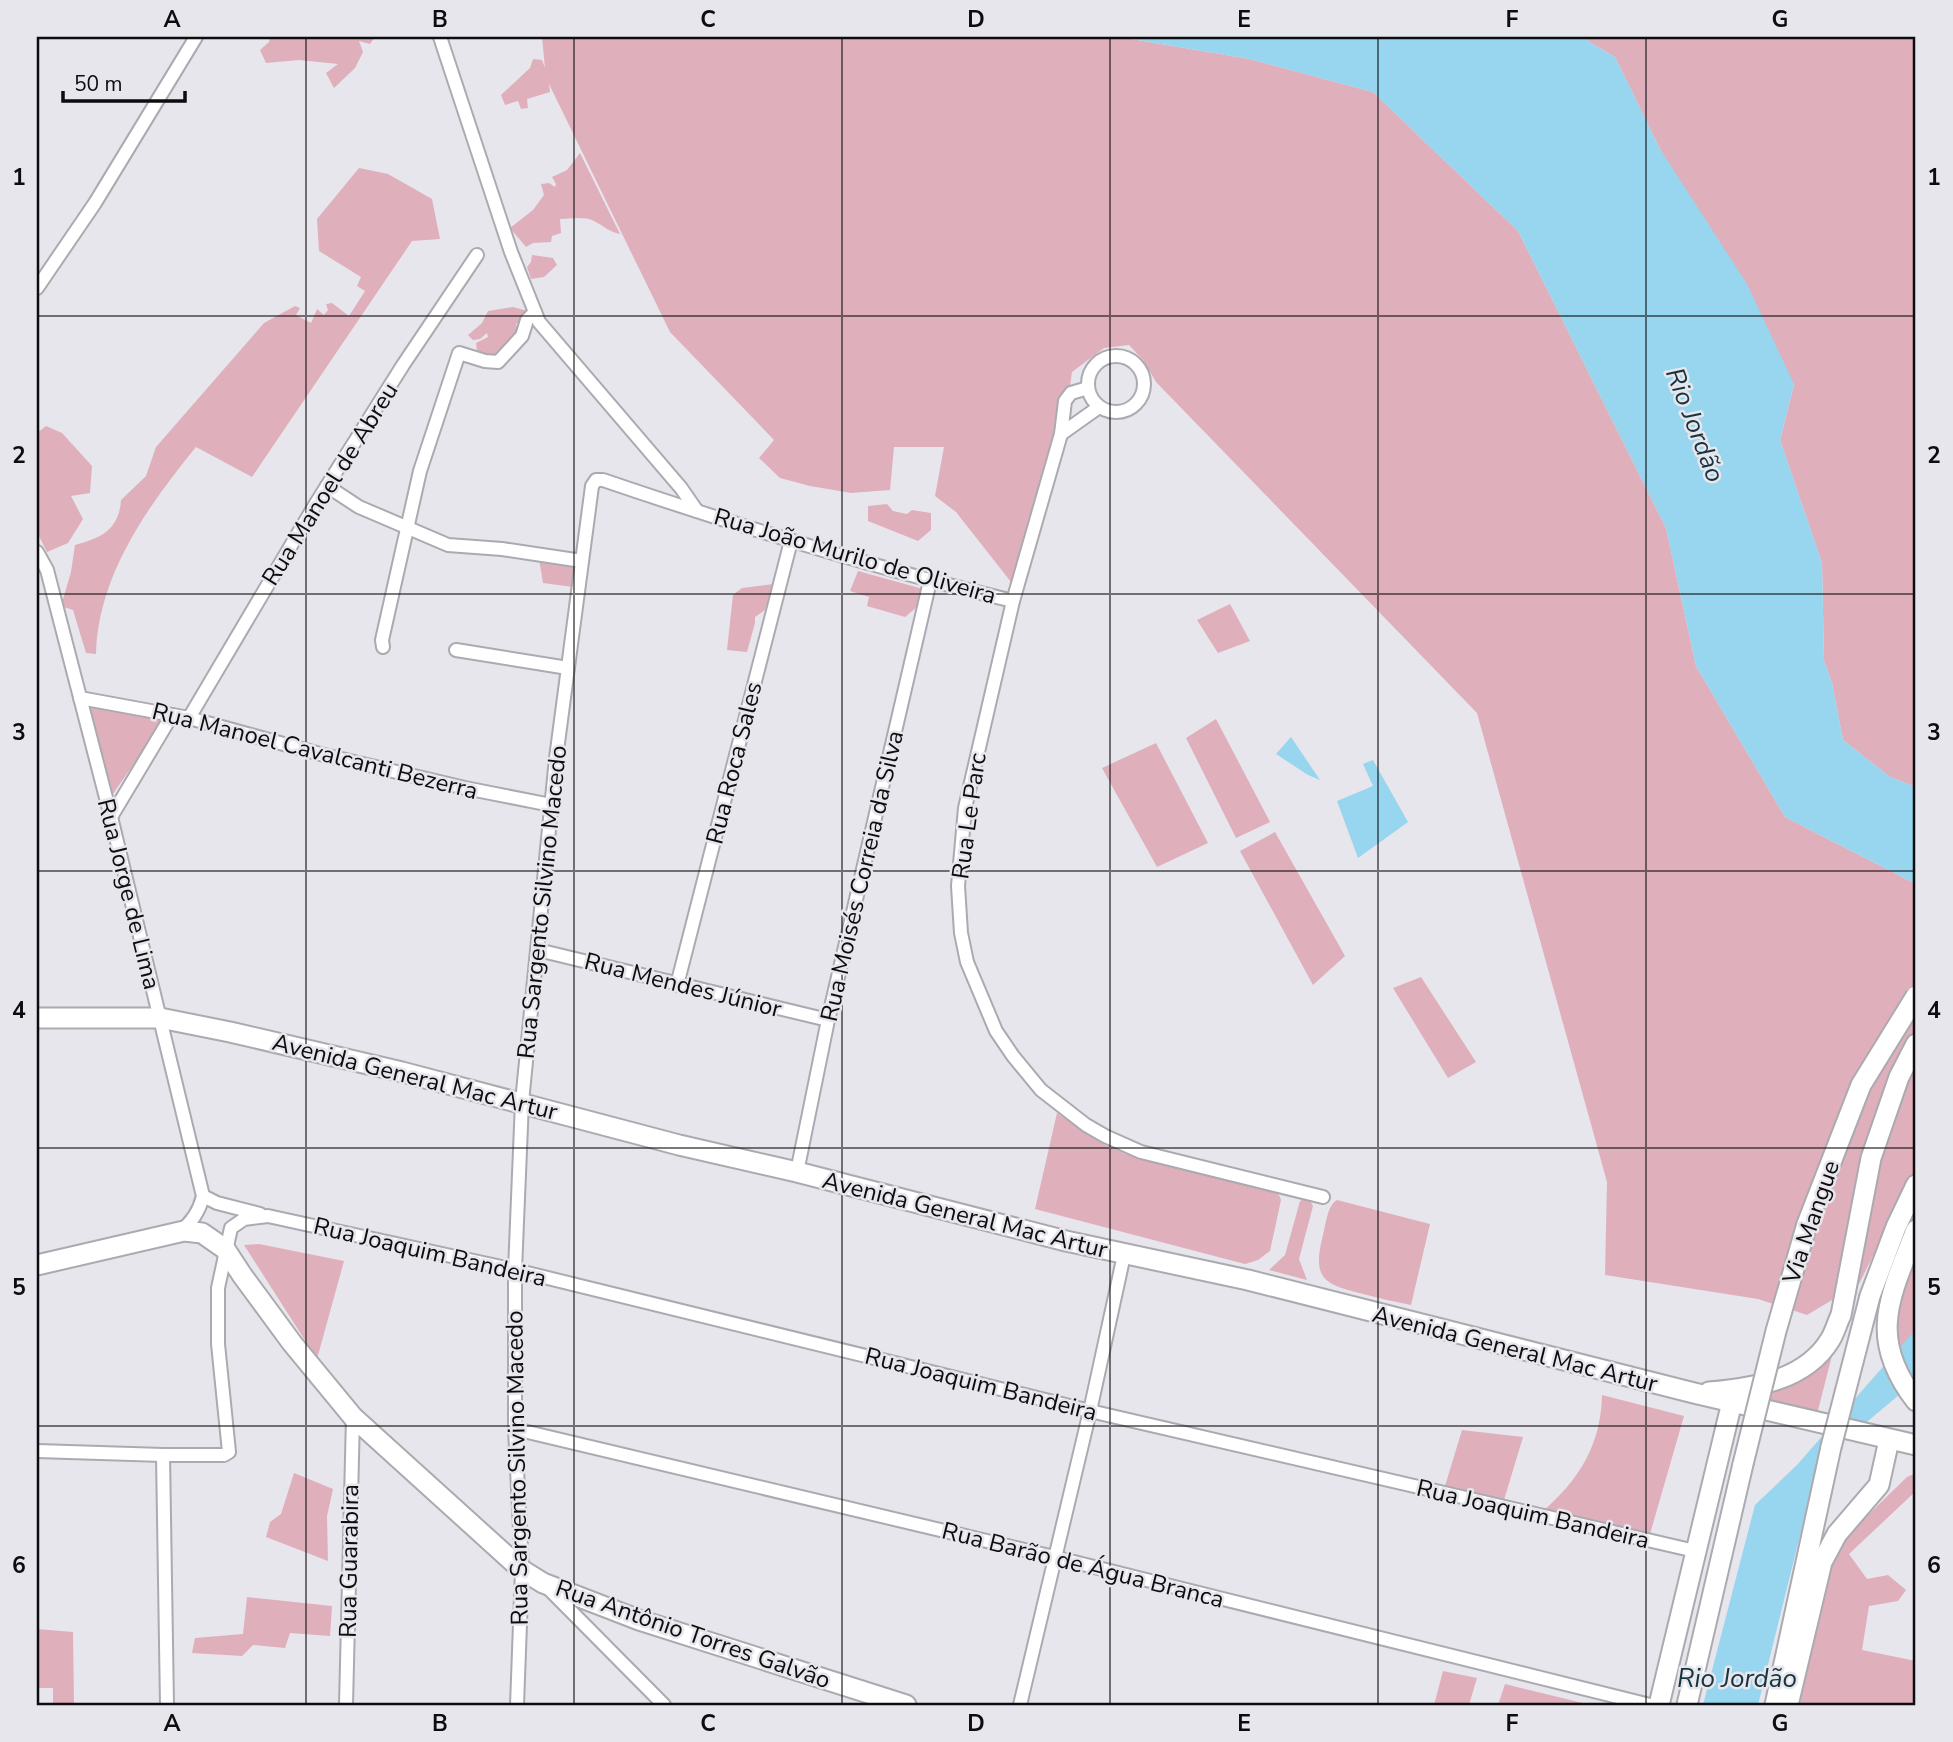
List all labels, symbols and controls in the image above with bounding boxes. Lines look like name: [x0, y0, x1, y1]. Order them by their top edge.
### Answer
text: A: [163, 4, 181, 35]
text: B: [432, 4, 448, 35]
text: C: [700, 4, 716, 35]
text: D: [967, 4, 985, 35]
text: E: [1237, 4, 1251, 35]
text: F: [1506, 4, 1519, 35]
text: G: [1772, 4, 1788, 35]
scale bar: [63, 60, 186, 104]
text: 50 m: [74, 70, 123, 98]
text: 1: [12, 162, 26, 193]
text: 1: [1927, 162, 1941, 193]
water label: Rio Jordão: [1657, 363, 1733, 487]
street label: Rua Manoel de Abreu: [254, 376, 406, 592]
text: 2: [12, 440, 26, 471]
text: 2: [1927, 440, 1941, 471]
street label: Rua João Murilo de Oliveira: [710, 500, 1000, 612]
street label: Rua Roca Sales: [698, 678, 770, 848]
street label: Rua Manoel Cavalcanti Bezerra: [149, 695, 481, 807]
text: 3: [12, 717, 26, 748]
text: 3: [1927, 717, 1941, 748]
street label: Rua Moisés Correia da Silva: [813, 727, 911, 1025]
street label: Rua Sargento Silvino Macedo: [510, 744, 574, 1060]
street label: Rua Le Parc: [944, 751, 994, 881]
street label: Rua Jorge de Lima: [90, 795, 168, 993]
street label: Rua Mendes Júnior: [581, 945, 785, 1025]
text: 4: [12, 995, 26, 1026]
text: 4: [1927, 995, 1941, 1026]
street label: Avenida General Mac Artur: [269, 1026, 561, 1128]
street label: Via Mangue: [1775, 1156, 1847, 1289]
street label: Avenida General Mac Artur: [819, 1164, 1111, 1266]
street label: Rua Joaquim Bandeira: [310, 1210, 550, 1294]
text: 5: [12, 1272, 26, 1303]
text: 5: [1927, 1272, 1941, 1303]
street label: Avenida General Mac Artur: [1369, 1298, 1661, 1400]
street label: Rua Sargento Silvino Macedo: [498, 1310, 536, 1626]
street label: Rua Joaquim Bandeira: [862, 1340, 1100, 1428]
street label: Rua Joaquim Bandeira: [1413, 1472, 1653, 1556]
street label: Rua Guarabira: [332, 1484, 366, 1638]
street label: Rua Barão de Água Branca: [939, 1514, 1227, 1616]
text: 6: [12, 1550, 26, 1581]
text: 6: [1927, 1550, 1941, 1581]
street label: Rua Antônio Torres Galvão: [551, 1572, 835, 1696]
water label: Rio Jordão: [1677, 1661, 1797, 1696]
text: A: [163, 1708, 181, 1739]
text: B: [432, 1708, 448, 1739]
text: C: [700, 1708, 716, 1739]
text: D: [967, 1708, 985, 1739]
text: E: [1237, 1708, 1251, 1739]
text: F: [1506, 1708, 1519, 1739]
text: G: [1772, 1708, 1788, 1739]

